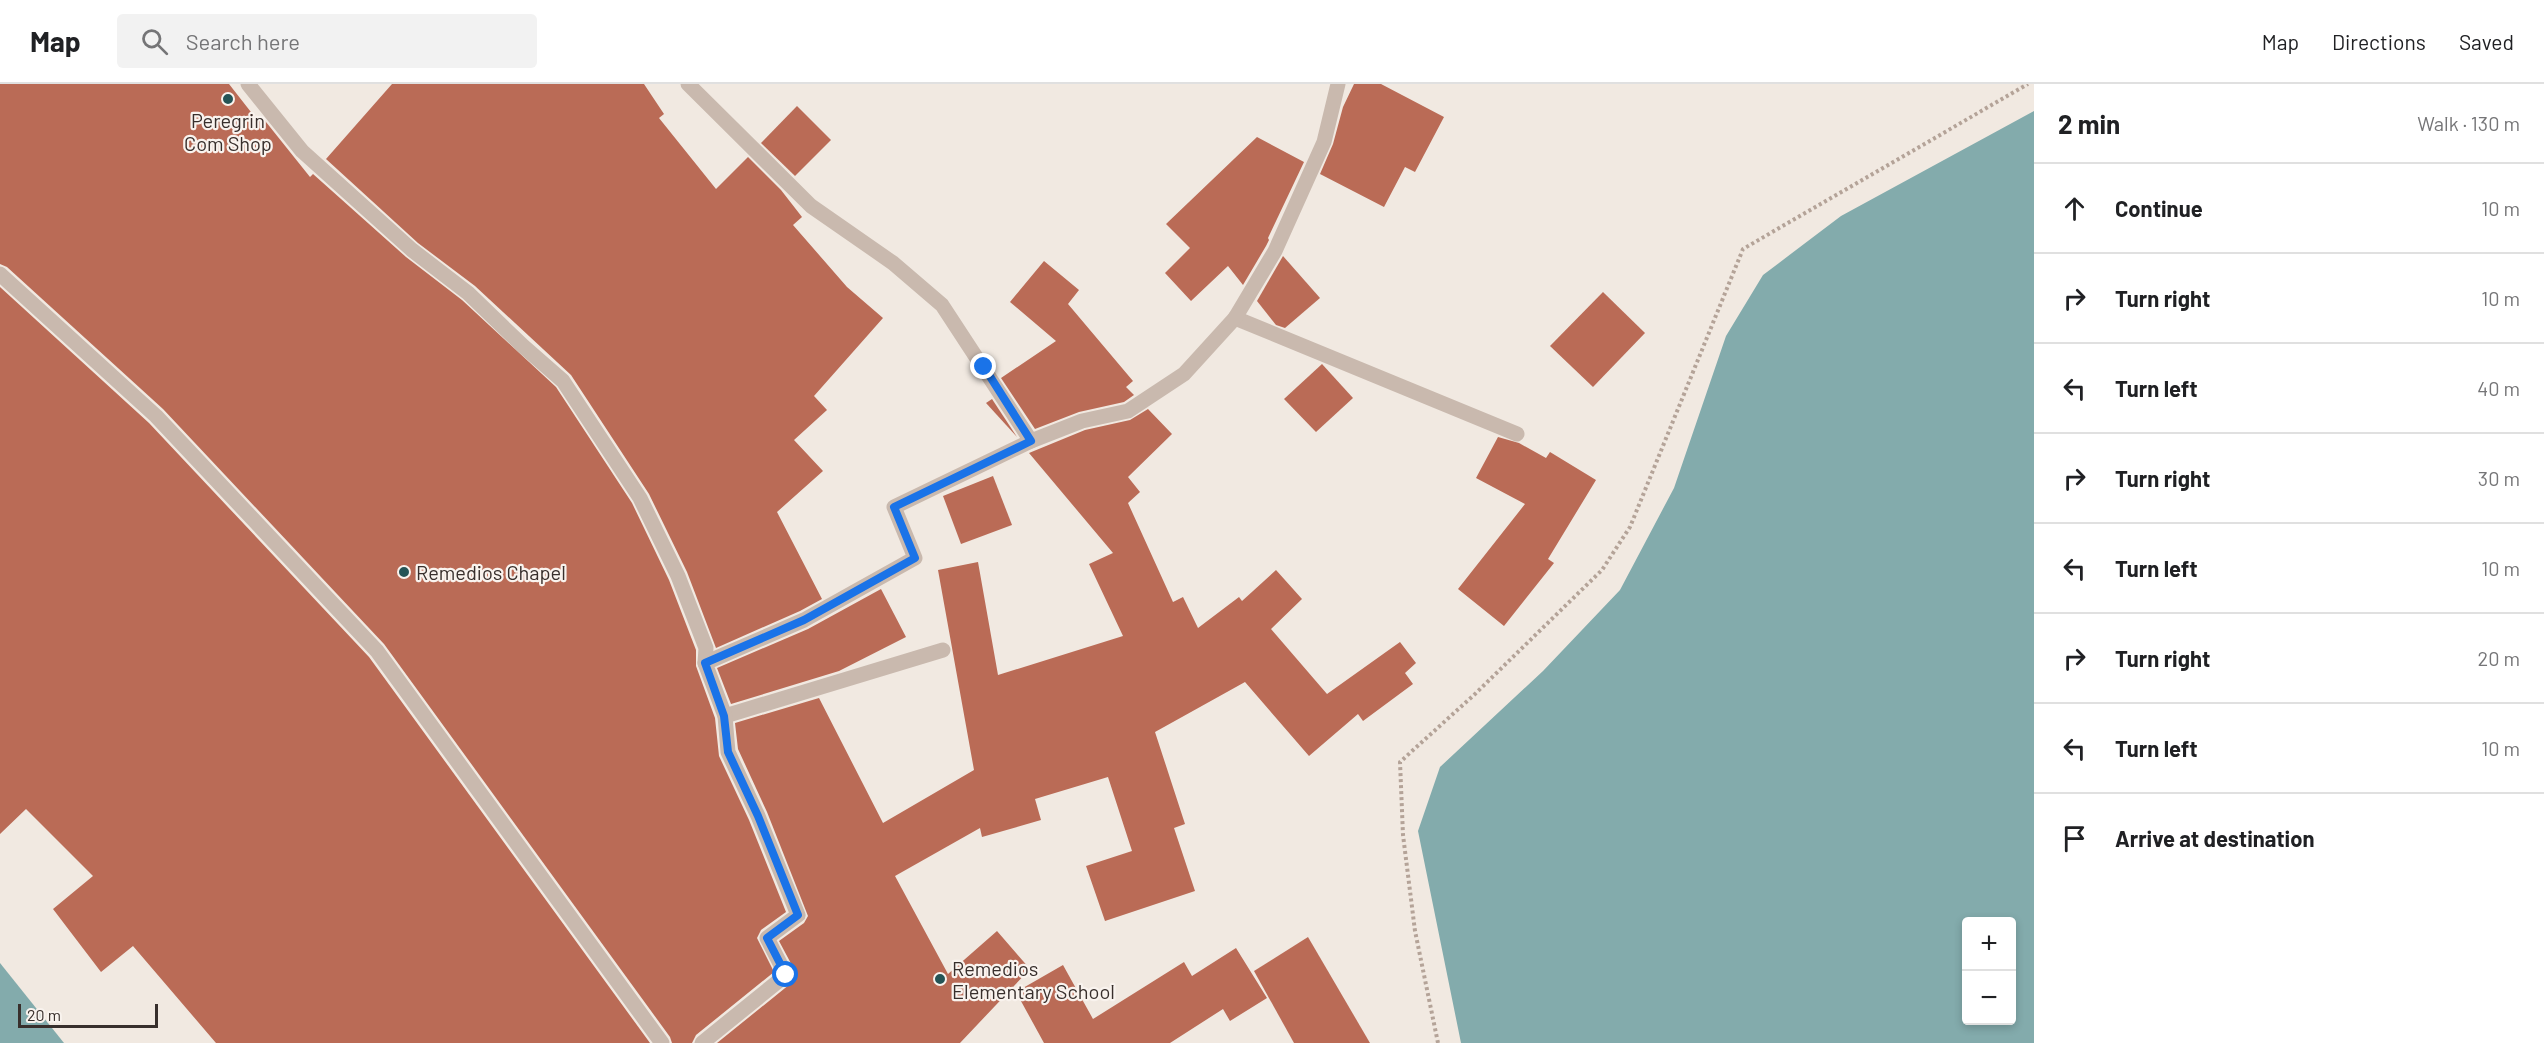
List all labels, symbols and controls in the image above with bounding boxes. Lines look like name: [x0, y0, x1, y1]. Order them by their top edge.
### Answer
search box: [117, 14, 537, 68]
text: Map: [30, 24, 81, 58]
icon: search: [138, 25, 171, 58]
text: Search here: [186, 28, 300, 54]
text: Map: [2262, 29, 2299, 54]
text: Directions: [2332, 29, 2426, 54]
text: Saved: [2459, 29, 2514, 54]
marker: Peregrin Com Shop: [221, 92, 235, 106]
place label: Peregrin Com Shop: [184, 108, 272, 155]
text: 2 min: [2058, 108, 2120, 139]
text: Walk · 130 m: [2417, 111, 2520, 135]
icon: ahead: [2058, 192, 2091, 225]
text: Continue: [2115, 195, 2203, 221]
text: 10 m: [2481, 196, 2520, 220]
icon: right: [2058, 282, 2091, 315]
text: Turn right: [2115, 285, 2210, 311]
text: 10 m: [2481, 286, 2520, 310]
route end: [970, 353, 996, 379]
icon: left: [2058, 372, 2091, 405]
text: Turn left: [2115, 375, 2198, 401]
text: 40 m: [2477, 376, 2520, 400]
icon: right: [2058, 462, 2091, 495]
text: Turn right: [2115, 465, 2210, 491]
text: 30 m: [2478, 466, 2520, 490]
icon: left: [2058, 552, 2091, 585]
text: Turn left: [2115, 555, 2198, 581]
text: 10 m: [2481, 556, 2520, 580]
place label: Remedios Chapel: [416, 560, 566, 584]
marker: Remedios Chapel: [397, 565, 411, 579]
icon: right: [2058, 642, 2091, 675]
text: Turn right: [2115, 645, 2210, 671]
text: 20 m: [2477, 646, 2520, 670]
icon: left: [2058, 732, 2091, 765]
text: Turn left: [2115, 735, 2198, 761]
text: 10 m: [2481, 736, 2520, 760]
icon: arrive: [2058, 822, 2091, 855]
text: Arrive at destination: [2115, 825, 2314, 851]
map controls: [1962, 917, 2016, 1025]
button: +: [1962, 917, 2016, 971]
place label: Remedios Elementary School: [952, 956, 1115, 1003]
route start: [772, 961, 798, 987]
button: −: [1962, 971, 2016, 1025]
marker: Remedios Elementary School: [933, 972, 947, 986]
scale bar: [18, 1001, 158, 1028]
text: 20 m: [27, 1005, 61, 1024]

